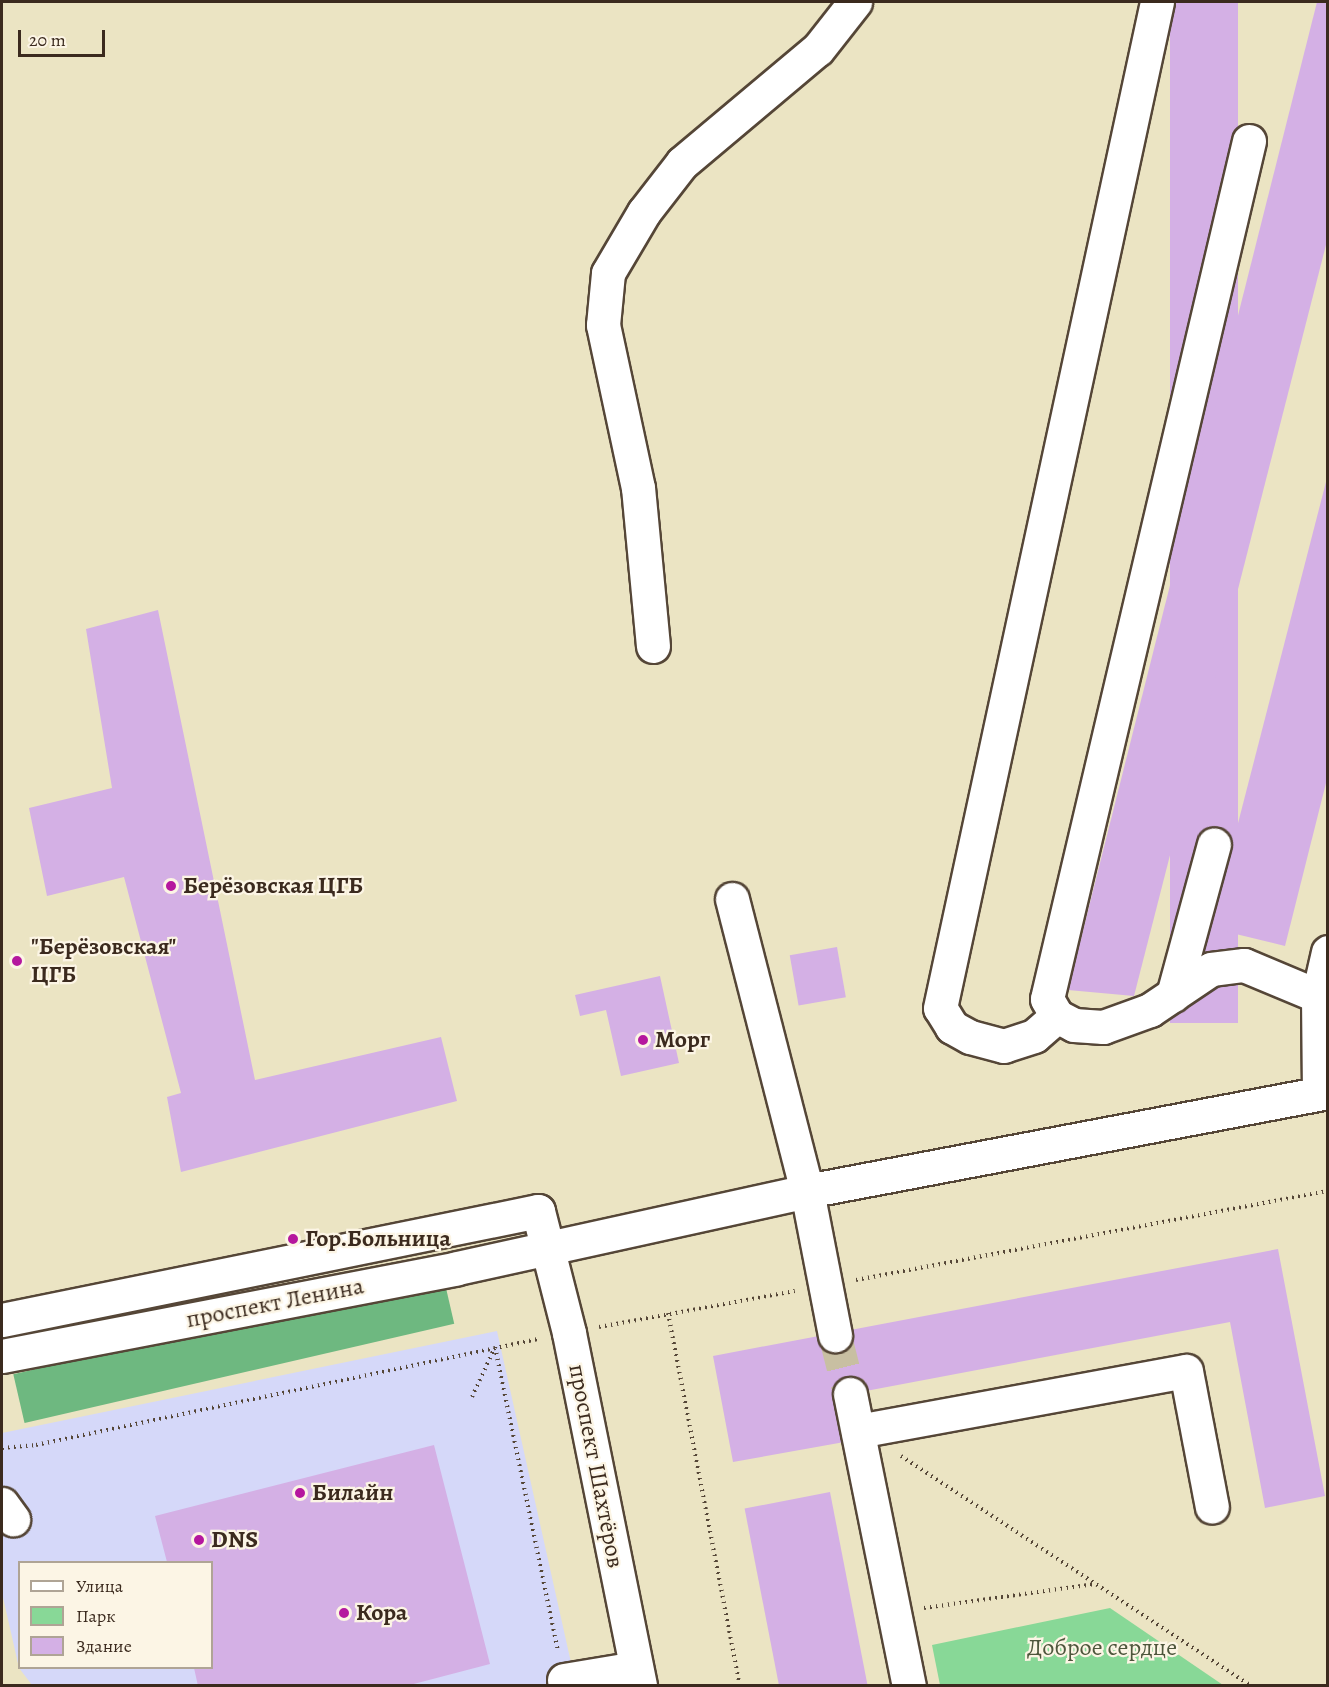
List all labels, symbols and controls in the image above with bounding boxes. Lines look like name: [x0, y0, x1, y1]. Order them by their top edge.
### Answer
scale bar: [21, 18, 108, 56]
text: 20 m: [29, 28, 66, 52]
place label: Берёзовская ЦГБ: [183, 872, 363, 900]
marker: Берёзовская ЦГБ: [164, 879, 178, 893]
place label: "Берёзовская" ЦГБ: [31, 933, 176, 989]
marker: "Берёзовская" ЦГБ: [8, 952, 26, 970]
place label: Морг: [655, 1026, 710, 1054]
marker: Морг: [636, 1033, 650, 1047]
place label: Гор.Больница: [305, 1225, 451, 1253]
marker: Гор.Больница: [286, 1232, 300, 1246]
street label: проспект Ленина: [184, 1272, 366, 1334]
street label: проспект Шахтёров: [562, 1362, 630, 1570]
place label: Билайн: [312, 1479, 393, 1507]
marker: Билайн: [293, 1486, 307, 1500]
place label: DNS: [211, 1526, 258, 1554]
marker: DNS: [192, 1533, 206, 1547]
legend: [18, 1561, 213, 1669]
text: Улица: [76, 1574, 123, 1598]
place label: Кора: [356, 1599, 407, 1627]
text: Парк: [76, 1604, 116, 1628]
marker: Кора: [337, 1606, 351, 1620]
text: Здание: [76, 1634, 132, 1658]
park label: Доброе сердце: [1027, 1634, 1177, 1662]

